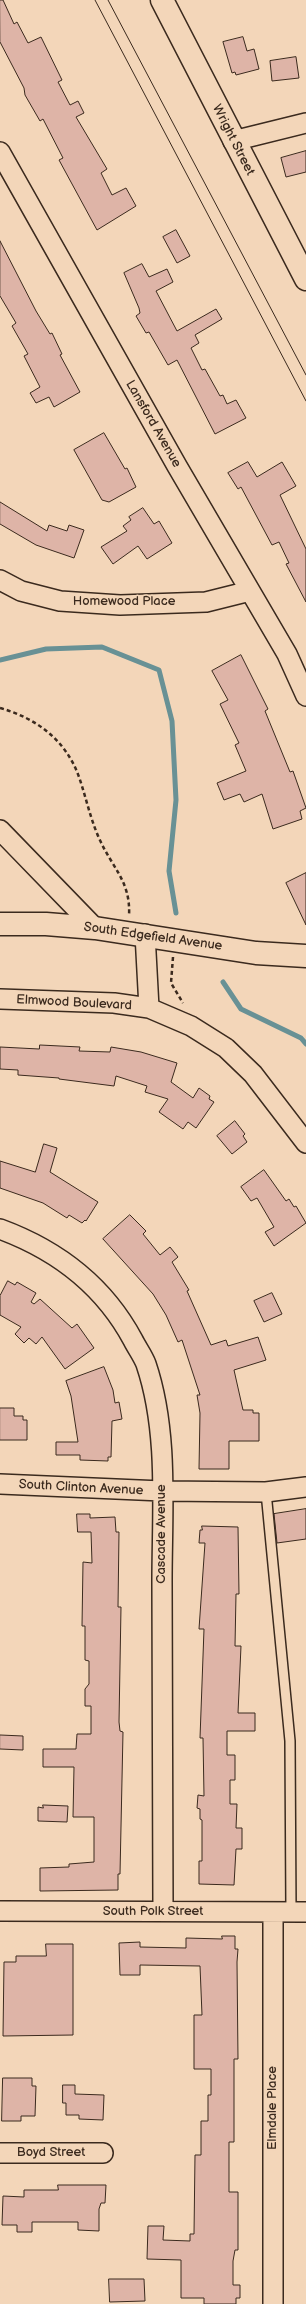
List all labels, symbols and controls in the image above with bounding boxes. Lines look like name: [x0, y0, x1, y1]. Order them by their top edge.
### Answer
street label: Wright Street: [208, 102, 258, 178]
street label: Lansford Avenue: [122, 378, 184, 470]
street label: Homewood Place: [73, 594, 175, 610]
street label: South Edgefield Avenue: [83, 920, 223, 954]
street label: Elmwood Boulevard: [16, 992, 132, 1014]
street label: South Clinton Avenue: [18, 1477, 144, 1499]
street label: Cascade Avenue: [154, 1484, 170, 1584]
street label: South Polk Street: [103, 1904, 203, 1920]
street label: Elmdale Place: [265, 2066, 281, 2150]
street label: Boyd Street: [17, 2145, 85, 2161]

